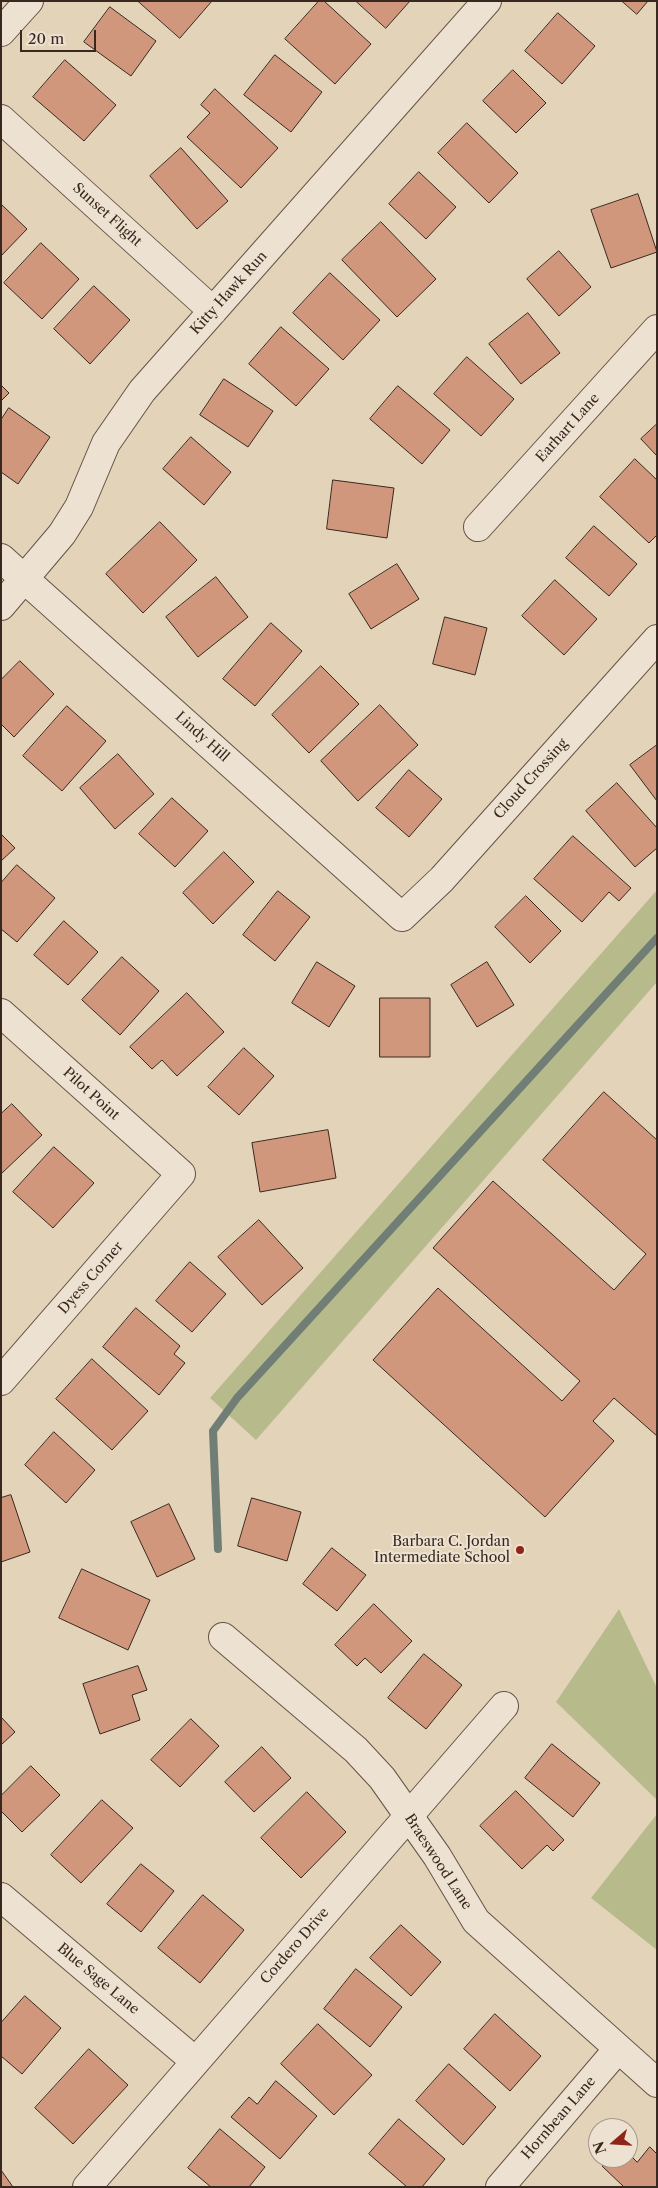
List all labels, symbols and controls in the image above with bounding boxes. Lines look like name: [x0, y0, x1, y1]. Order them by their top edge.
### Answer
scale bar: [22, 20, 99, 52]
text: 20 m: [28, 29, 64, 48]
street label: Sunset Flight: [69, 180, 145, 250]
street label: Kitty Hawk Run: [187, 248, 271, 338]
street label: Earhart Lane: [533, 390, 603, 466]
street label: Lindy Hill: [172, 708, 232, 766]
street label: Cloud Crossing: [491, 735, 571, 823]
street label: Pilot Point: [59, 1064, 123, 1124]
street label: Dyess Corner: [55, 1238, 127, 1318]
place label: Barbara C. Jordan Intermediate School: [374, 1534, 510, 1566]
marker: Barbara C. Jordan Intermediate School: [514, 1544, 526, 1556]
street label: Braeswood Lane: [401, 1811, 475, 1913]
street label: Cordero Drive: [257, 1904, 333, 1988]
street label: Blue Sage Lane: [54, 1940, 142, 2018]
street label: Hornbean Lane: [518, 2073, 600, 2163]
north arrow: [588, 2118, 638, 2168]
text: N: [589, 2139, 610, 2156]

